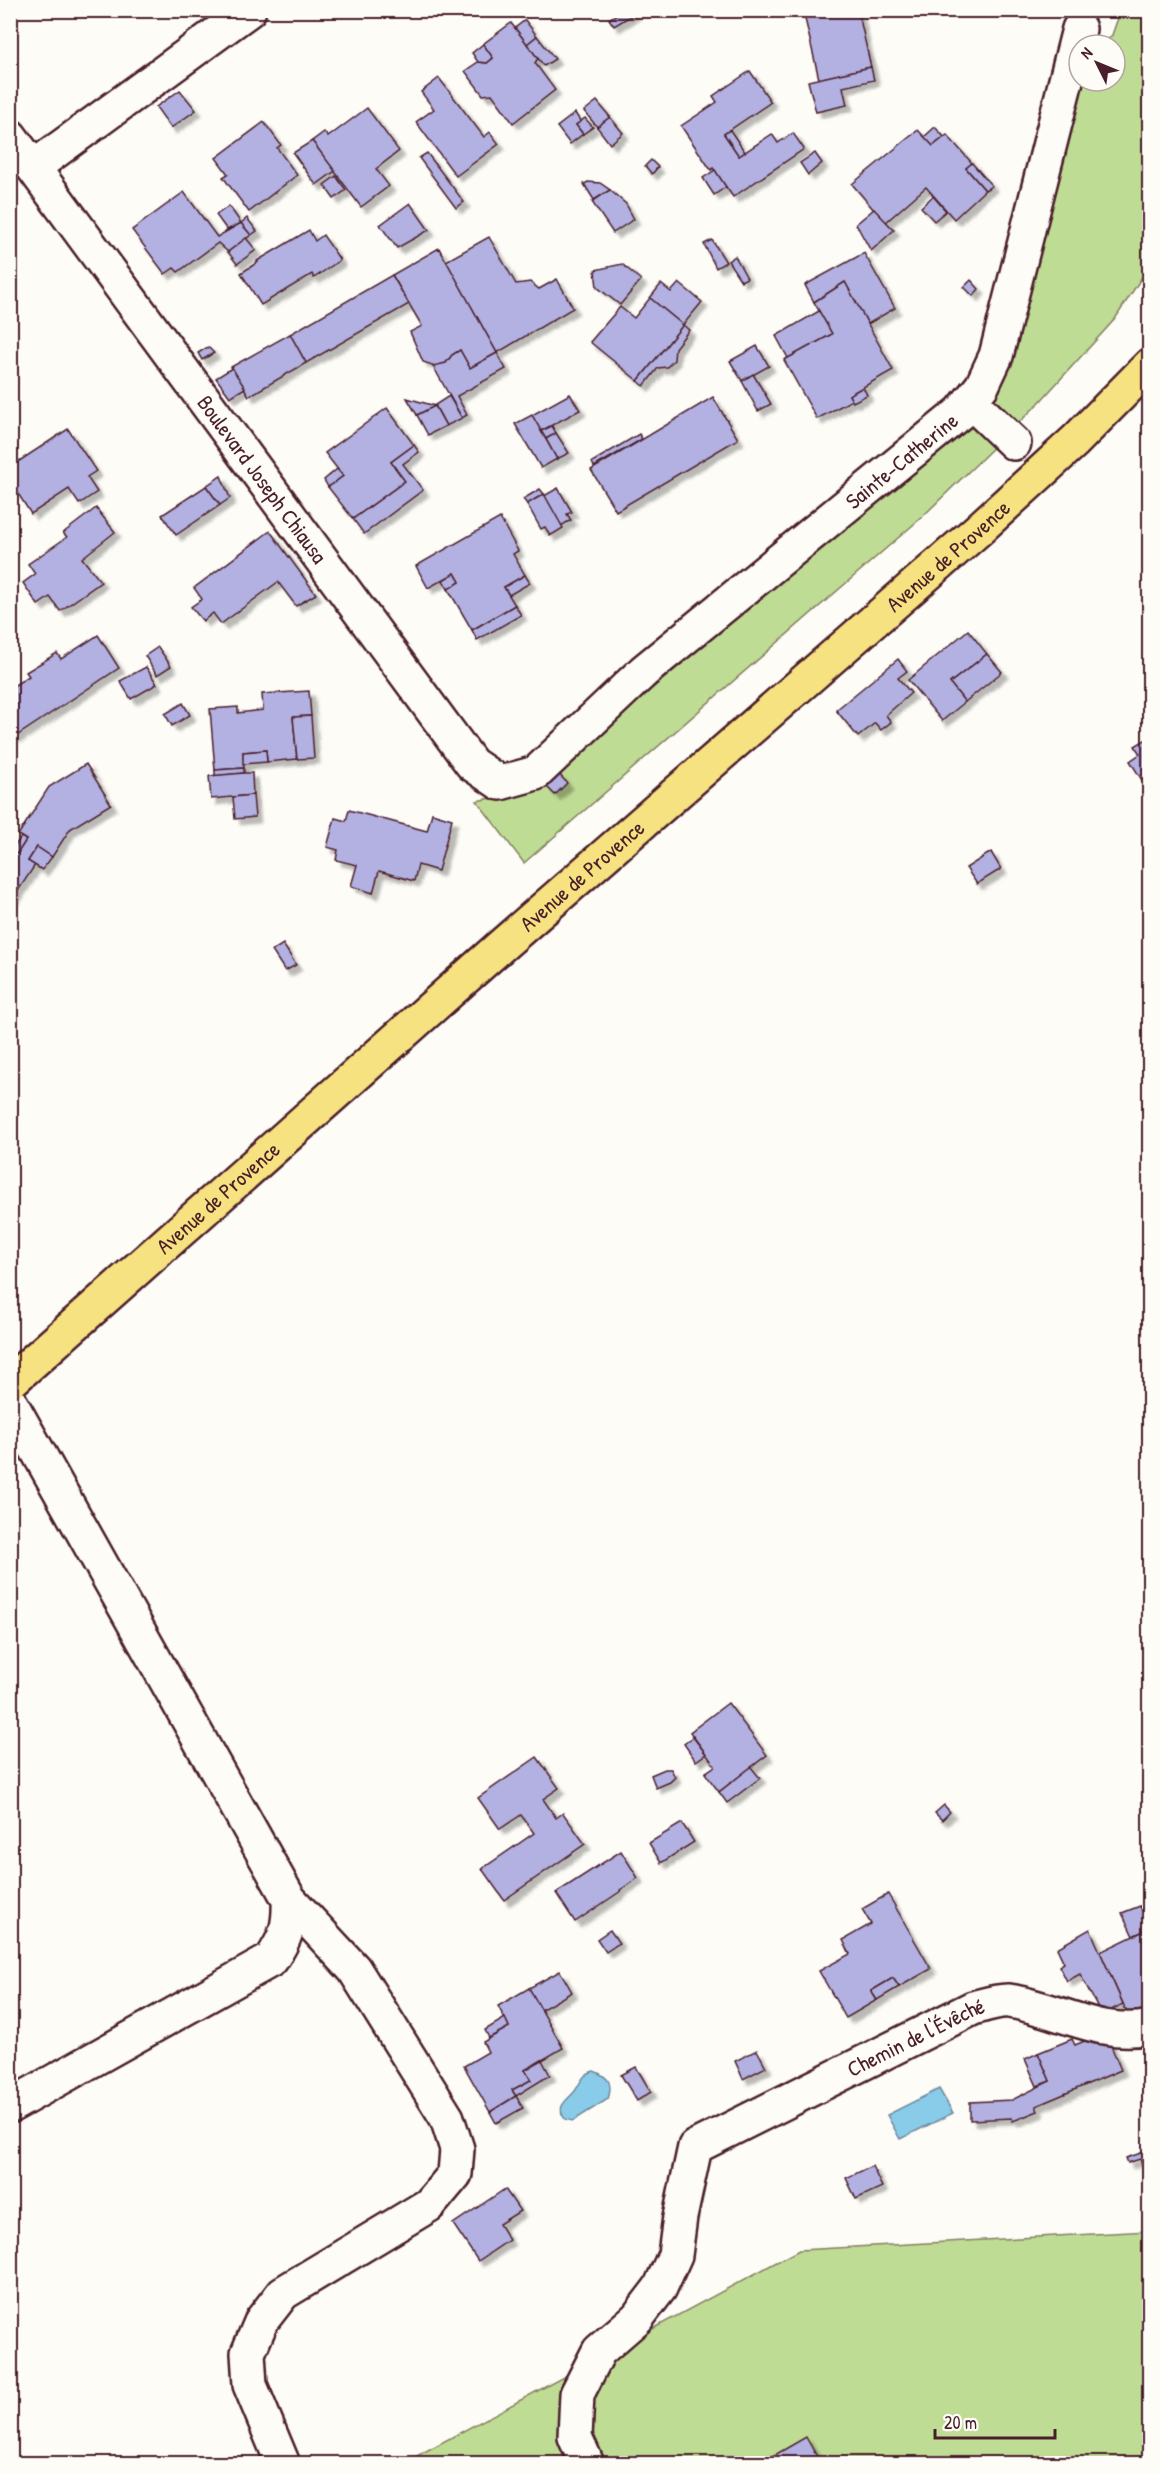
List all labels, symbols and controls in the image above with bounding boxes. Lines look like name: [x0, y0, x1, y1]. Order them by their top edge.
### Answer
north arrow: [1067, 33, 1127, 93]
text: N: [1075, 42, 1097, 63]
street label: Boulevard Joseph Chiausa: [191, 389, 335, 570]
street label: Sainte-Catherine: [839, 405, 964, 516]
street label: Avenue de Provence: [879, 493, 1017, 619]
street label: Avenue de Provence: [513, 813, 651, 938]
street label: Avenue de Provence: [150, 1134, 286, 1260]
street label: Chemin de l'Évêché: [842, 1990, 988, 2084]
scale bar: [935, 2402, 1055, 2440]
text: 20 m: [944, 2410, 977, 2435]

